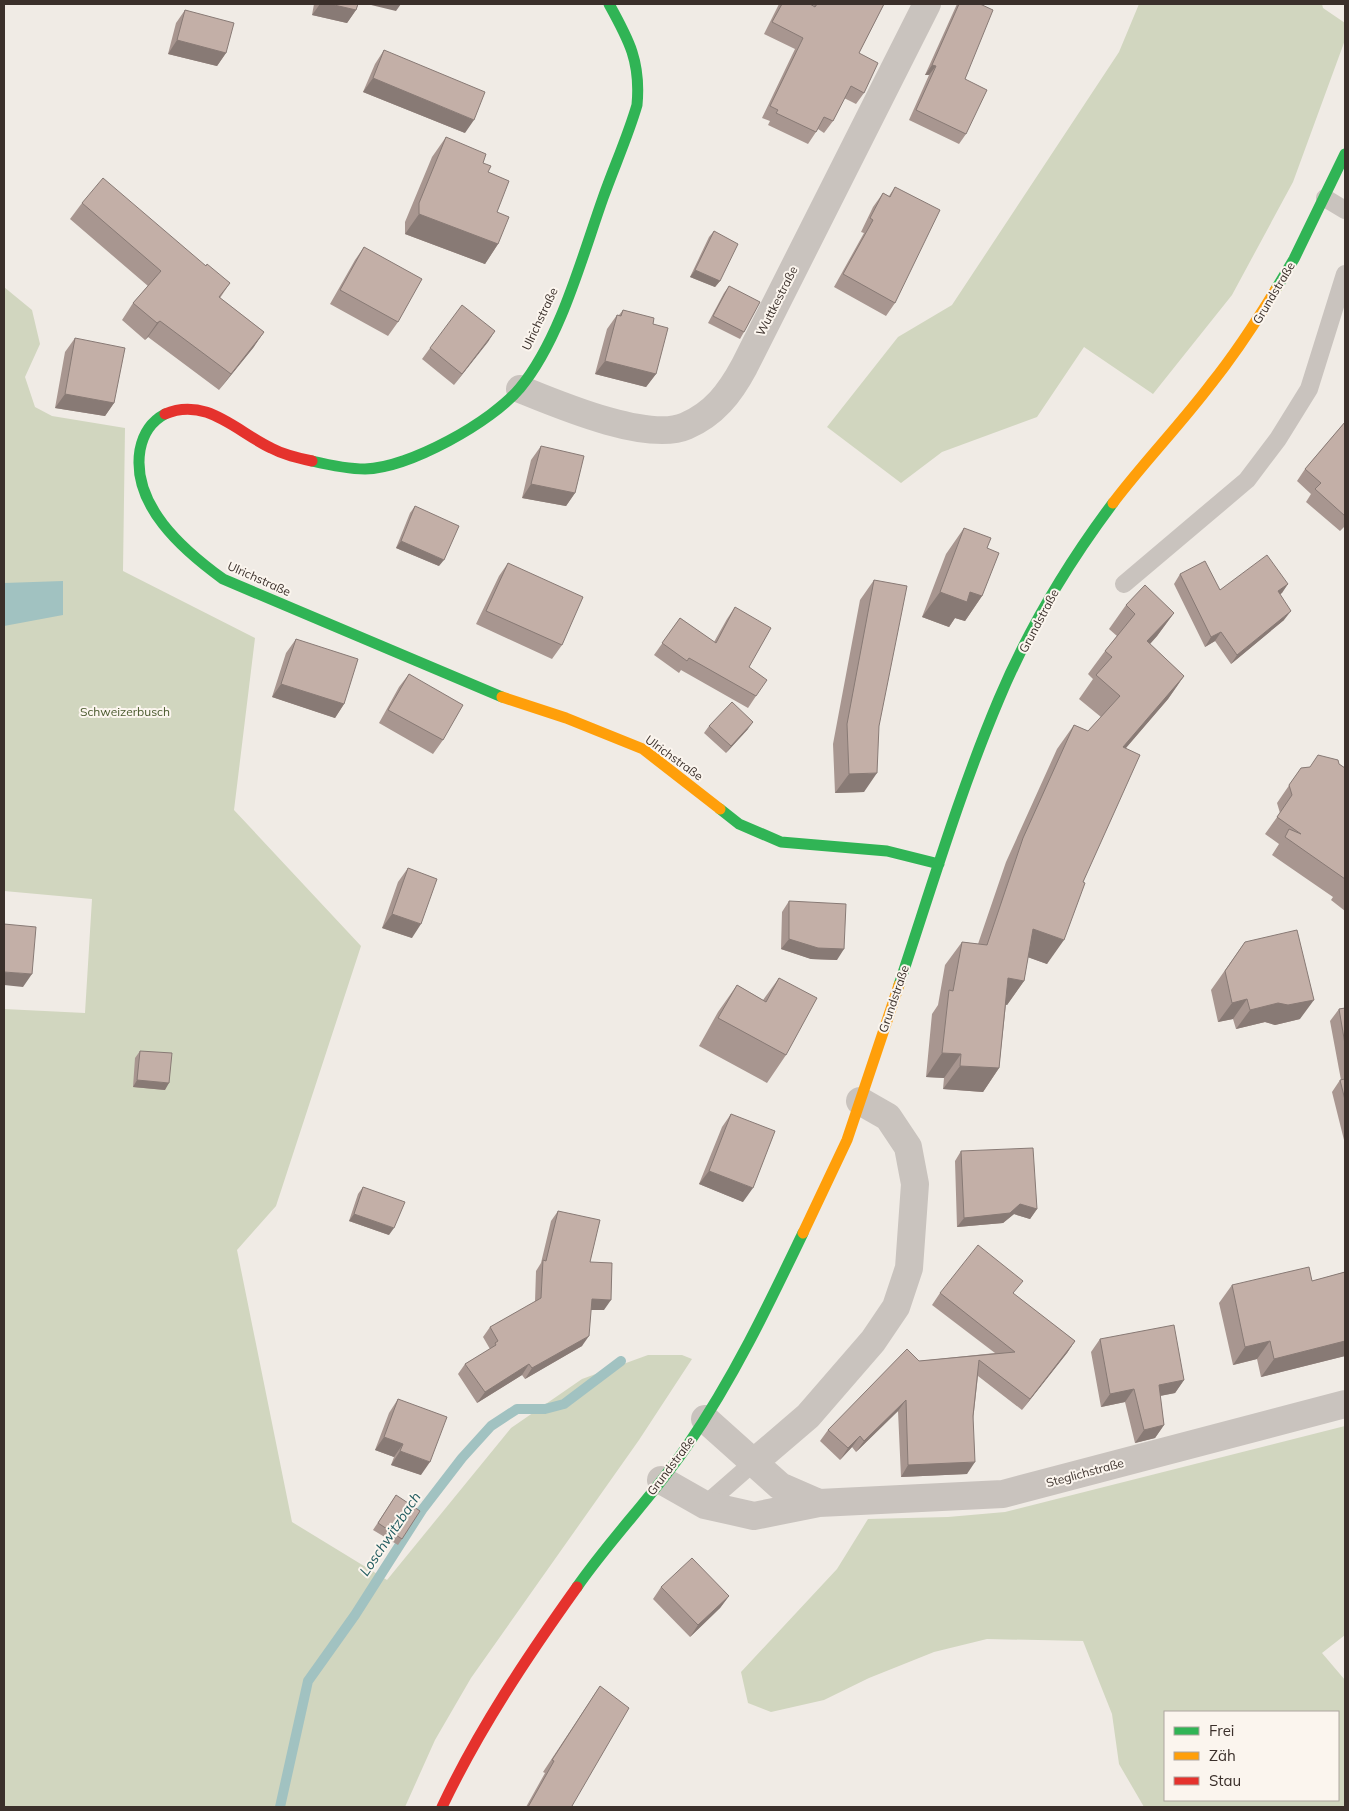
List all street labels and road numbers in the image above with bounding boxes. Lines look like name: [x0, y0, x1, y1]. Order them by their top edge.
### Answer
street label: Grundstraße: [1249, 259, 1298, 327]
street label: Wuttkestraße: [753, 263, 801, 338]
street label: Ulrichstraße: [518, 285, 561, 353]
street label: Ulrichstraße: [225, 558, 293, 599]
street label: Grundstraße: [1016, 586, 1062, 655]
street label: Ulrichstraße: [643, 732, 706, 784]
street label: Grundstraße: [875, 963, 912, 1034]
street label: Grundstraße: [644, 1433, 698, 1498]
street label: Steglichstraße: [1044, 1455, 1125, 1490]

